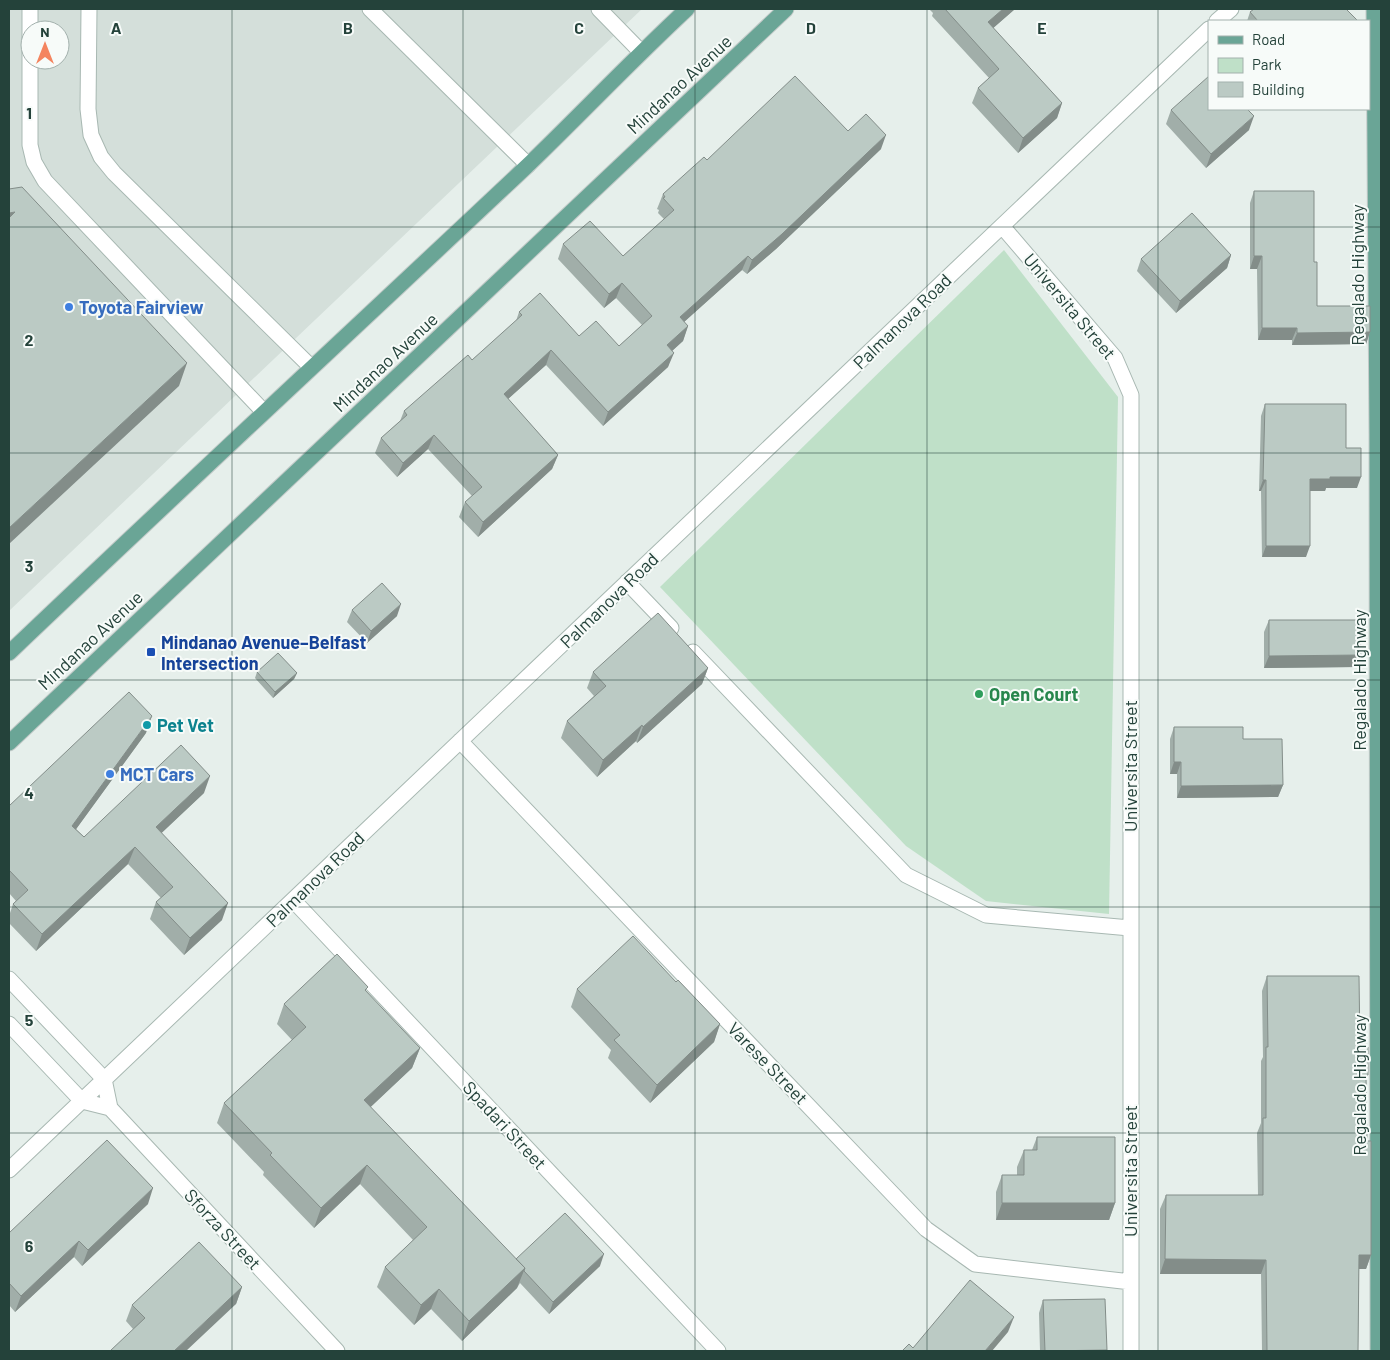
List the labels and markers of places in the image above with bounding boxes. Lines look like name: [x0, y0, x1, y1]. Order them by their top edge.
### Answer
place label: Toyota Fairview: [79, 296, 204, 318]
marker: Toyota Fairview: [63, 301, 75, 313]
place label: Mindanao Avenue–Belfast Intersection: [161, 631, 366, 674]
marker: Mindanao Avenue–Belfast Intersection: [145, 646, 157, 658]
place label: Open Court: [989, 683, 1078, 705]
marker: Open Court: [973, 688, 985, 700]
place label: Pet Vet: [157, 714, 214, 736]
marker: Pet Vet: [141, 719, 153, 731]
place label: MCT Cars: [120, 763, 194, 785]
marker: MCT Cars: [104, 768, 116, 780]

